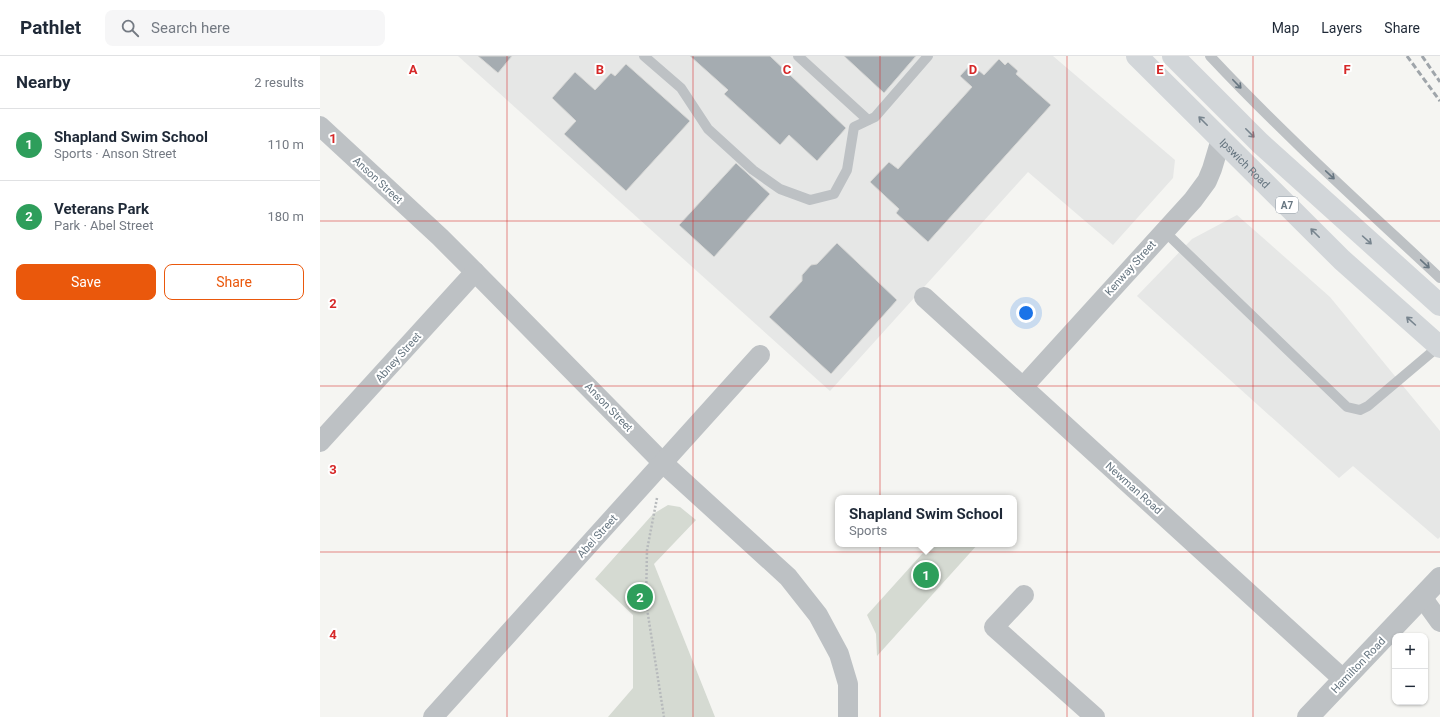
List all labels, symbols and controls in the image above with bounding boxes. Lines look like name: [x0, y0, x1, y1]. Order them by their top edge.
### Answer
search box: [105, 10, 385, 46]
text: Pathlet: [20, 16, 81, 39]
icon: search: [119, 17, 141, 39]
text: Search here: [151, 19, 230, 37]
text: Map: [1272, 20, 1299, 36]
text: Layers: [1321, 20, 1362, 36]
text: Share: [1384, 20, 1420, 36]
text: A: [409, 62, 418, 77]
text: B: [596, 62, 604, 77]
text: C: [783, 62, 792, 77]
text: D: [969, 62, 977, 77]
text: E: [1156, 62, 1164, 77]
text: F: [1343, 62, 1351, 77]
text: Nearby: [16, 72, 71, 92]
text: 2 results: [254, 75, 304, 90]
one-way arrow: [1232, 79, 1242, 89]
one-way arrow: [1198, 116, 1208, 126]
text: Shapland Swim School: [54, 128, 208, 146]
one-way arrow: [1245, 128, 1255, 138]
text: 1: [329, 131, 337, 146]
street label: Ipswich Road: [1217, 136, 1272, 191]
text: 1: [25, 137, 33, 152]
text: 110 m: [267, 137, 304, 152]
text: Sports · Anson Street: [54, 146, 176, 161]
street label: Anson Street: [350, 154, 405, 207]
one-way arrow: [1325, 170, 1335, 180]
road number: A7: [1276, 197, 1298, 213]
text: Veterans Park: [54, 200, 149, 218]
text: 2: [25, 209, 33, 224]
text: 180 m: [267, 209, 304, 224]
text: Park · Abel Street: [54, 218, 153, 233]
one-way arrow: [1310, 228, 1320, 238]
one-way arrow: [1361, 235, 1371, 244]
street label: Kenway Street: [1102, 238, 1159, 299]
one-way arrow: [1420, 259, 1430, 269]
button: Save: [16, 264, 156, 300]
button: Share: [164, 264, 304, 300]
text: 2: [329, 296, 337, 311]
your location: [1016, 303, 1036, 323]
one-way arrow: [1406, 316, 1416, 325]
street label: Abney Street: [373, 330, 424, 385]
street label: Anson Street: [582, 380, 635, 435]
street label: Newman Road: [1103, 460, 1165, 517]
text: 3: [329, 462, 337, 477]
popup: [835, 495, 1017, 547]
text: Shapland Swim School: [849, 505, 1003, 523]
street label: Abel Street: [575, 512, 620, 561]
text: Sports: [849, 523, 887, 538]
pin: 1: [913, 560, 939, 590]
pin: 2: [627, 582, 653, 612]
text: 4: [329, 627, 337, 642]
map controls: [1392, 633, 1428, 705]
button: +: [1392, 633, 1428, 669]
street label: Hamilton Road: [1328, 635, 1388, 696]
button: −: [1392, 669, 1428, 705]

